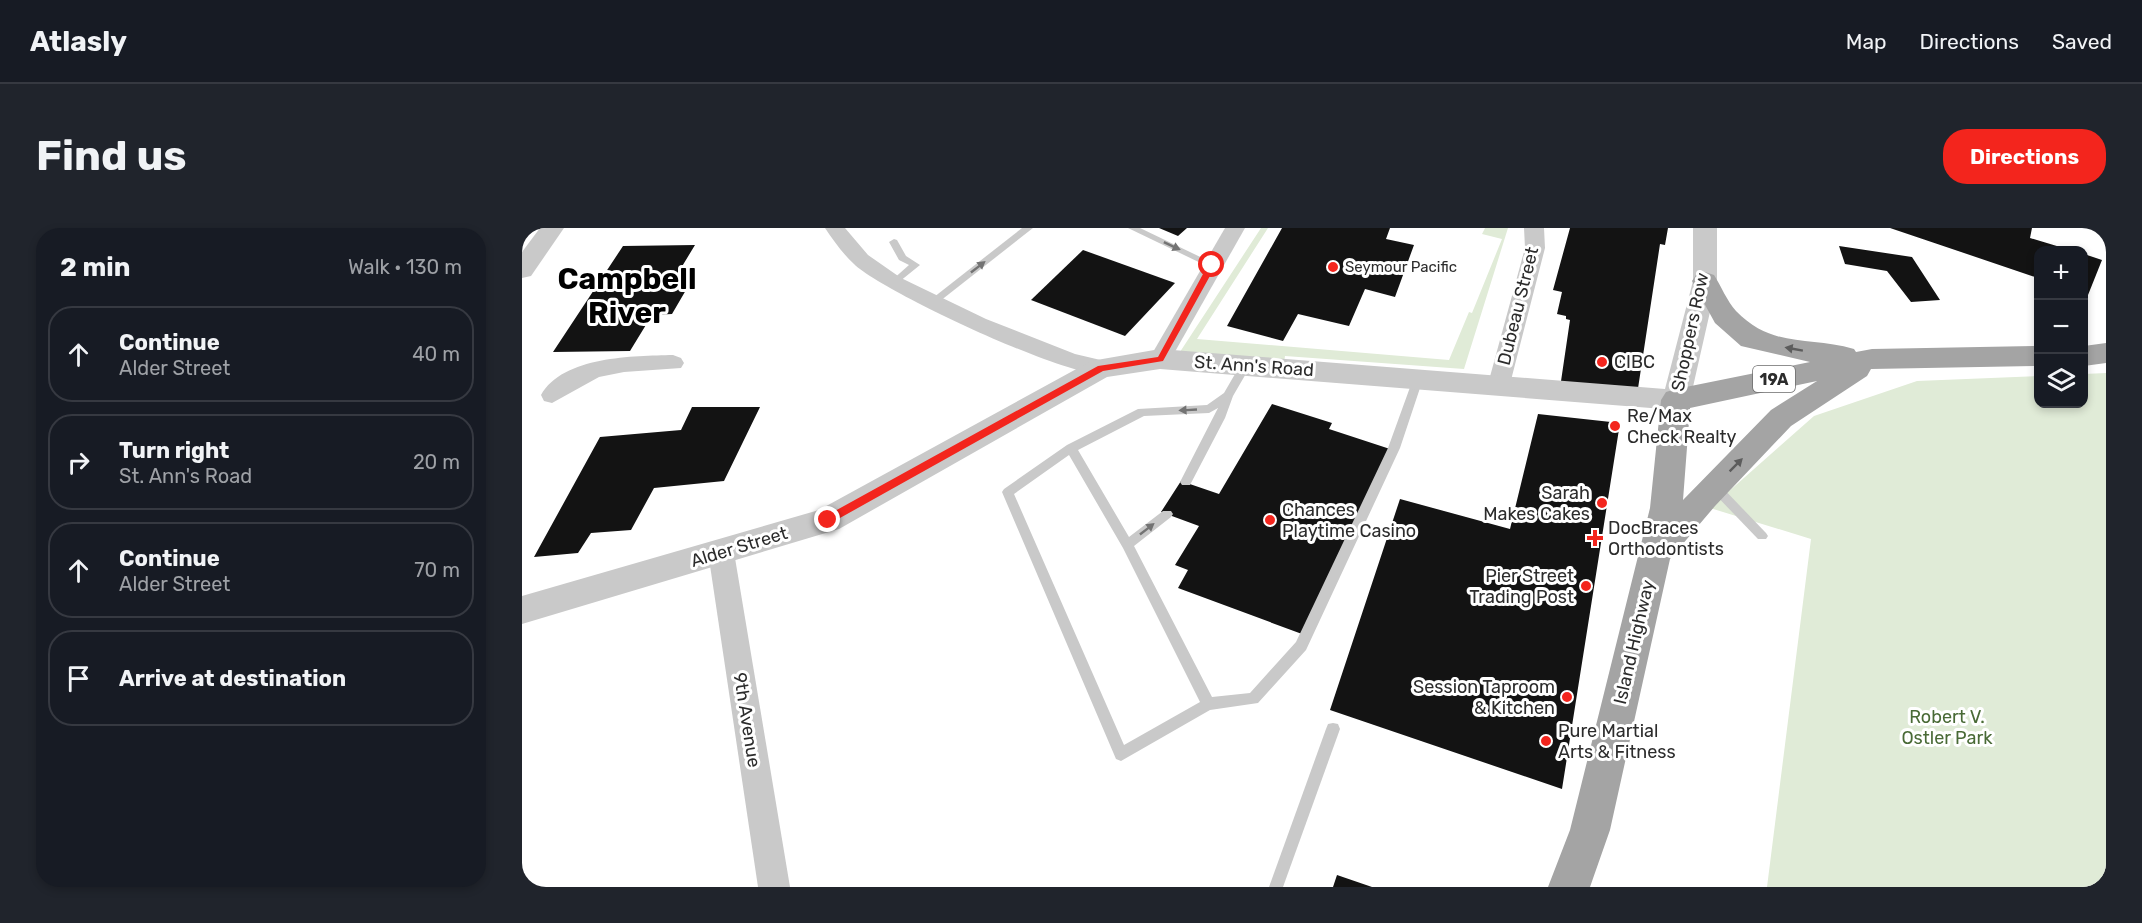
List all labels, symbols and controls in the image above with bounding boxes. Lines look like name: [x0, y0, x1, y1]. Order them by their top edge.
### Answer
text: Atlasly: [30, 25, 127, 58]
text: Map: [1846, 29, 1887, 54]
text: Directions: [1920, 29, 2019, 54]
text: Saved: [2052, 29, 2112, 54]
button: Directions: [1943, 129, 2106, 184]
text: Find us: [36, 131, 187, 181]
one-way arrow: [1164, 242, 1181, 251]
street label: Dubeau Street: [1493, 245, 1543, 367]
map controls: [2034, 246, 2088, 408]
button: +: [2034, 246, 2088, 300]
route start: [1198, 251, 1224, 277]
text: 2 min: [60, 252, 130, 283]
text: Walk · 130 m: [348, 255, 462, 279]
place label: Seymour Pacific: [1345, 258, 1457, 276]
marker: Seymour Pacific: [1326, 260, 1340, 274]
district label: Campbell River: [557, 261, 697, 331]
one-way arrow: [971, 261, 986, 273]
street label: Shoppers Row: [1667, 271, 1713, 393]
button: −: [2034, 300, 2088, 354]
text: Continue: [119, 329, 220, 356]
icon: ahead: [62, 338, 95, 371]
text: 40 m: [412, 342, 460, 366]
one-way arrow: [1784, 344, 1803, 353]
street label: St. Ann's Road: [1193, 351, 1315, 381]
place label: CIBC: [1614, 351, 1655, 373]
button: layers: [2034, 354, 2088, 408]
marker: CIBC: [1595, 355, 1609, 369]
text: Alder Street: [119, 356, 230, 380]
road number: 19A: [1753, 366, 1795, 392]
one-way arrow: [1178, 405, 1197, 414]
place label: Re/Max Check Realty: [1627, 405, 1737, 448]
marker: Re/Max Check Realty: [1608, 419, 1622, 433]
text: Turn right: [119, 437, 229, 464]
icon: right: [62, 446, 95, 479]
text: 20 m: [413, 450, 460, 474]
one-way arrow: [1728, 458, 1742, 472]
text: St. Ann's Road: [119, 464, 252, 488]
place label: Sarah Makes Cakes: [1483, 482, 1590, 525]
marker: Sarah Makes Cakes: [1595, 496, 1609, 510]
place label: Chances Playtime Casino: [1282, 499, 1416, 542]
route end: [814, 506, 840, 532]
marker: Chances Playtime Casino: [1263, 513, 1277, 527]
place label: DocBraces Orthodontists: [1608, 517, 1724, 560]
street label: Alder Street: [688, 522, 790, 572]
one-way arrow: [1139, 523, 1155, 536]
marker: DocBraces Orthodontists: [1586, 529, 1604, 547]
text: Continue: [119, 545, 220, 572]
icon: ahead: [62, 554, 95, 587]
text: 70 m: [414, 558, 460, 582]
place label: Pier Street Trading Post: [1469, 565, 1574, 608]
text: Alder Street: [119, 572, 230, 596]
street label: Island Highway: [1609, 578, 1659, 706]
marker: Pier Street Trading Post: [1579, 579, 1593, 593]
icon: arrive: [62, 662, 95, 695]
text: Arrive at destination: [119, 665, 346, 692]
street label: 9th Avenue: [729, 671, 765, 769]
place label: Session Taproom & Kitchen: [1413, 676, 1555, 719]
marker: Session Taproom & Kitchen: [1560, 690, 1574, 704]
park label: Robert V. Ostler Park: [1901, 706, 1993, 749]
place label: Pure Martial Arts & Fitness: [1558, 720, 1676, 763]
marker: Pure Martial Arts & Fitness: [1539, 734, 1553, 748]

